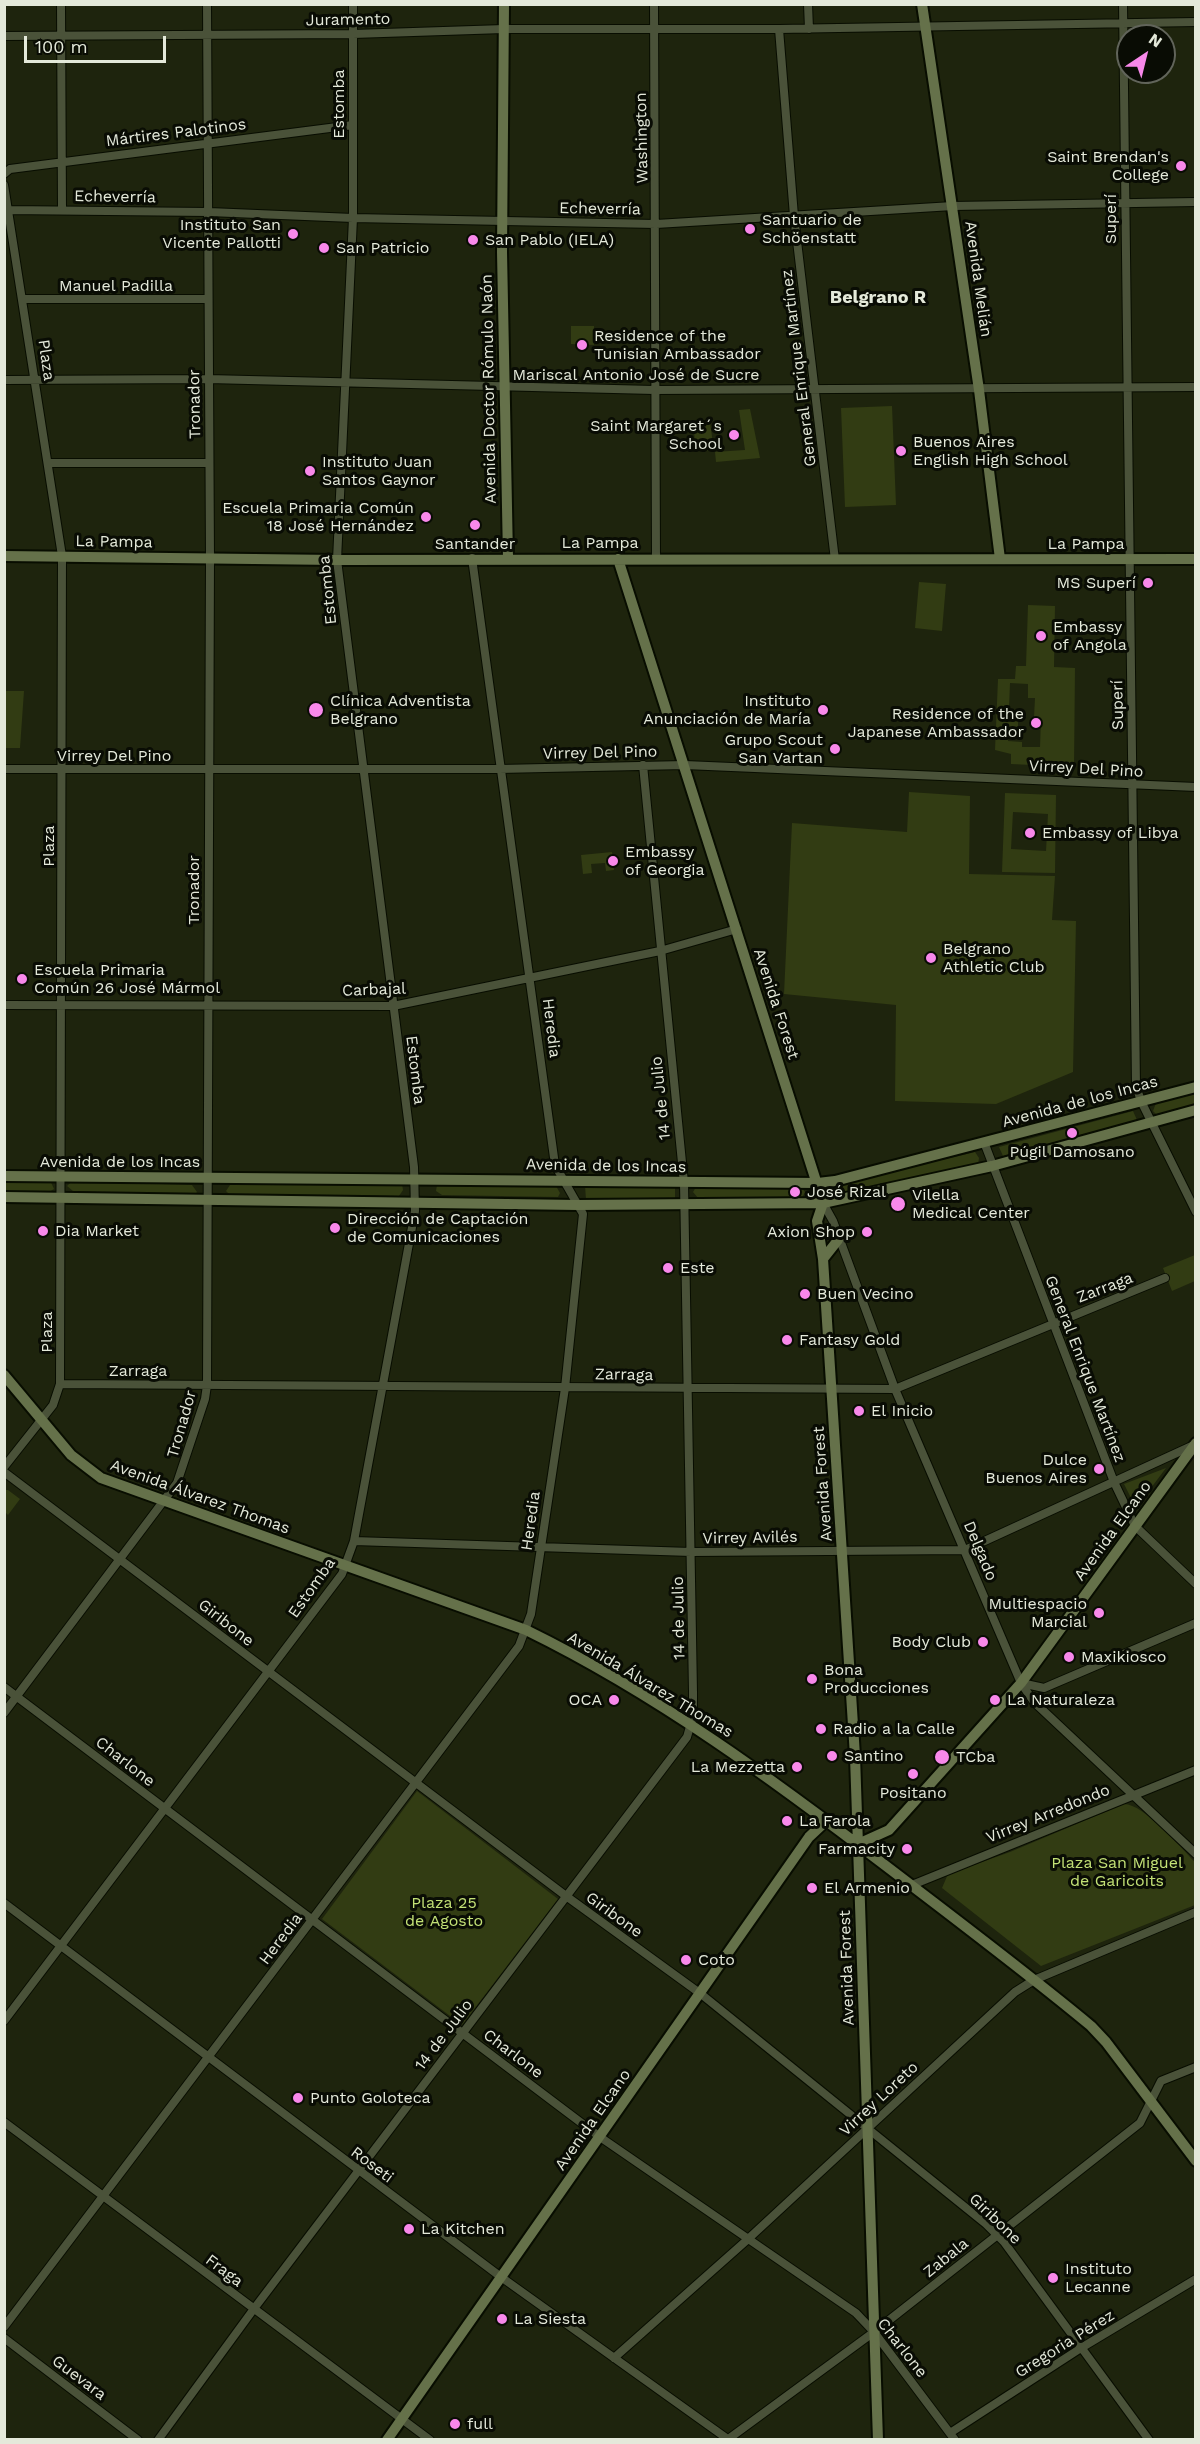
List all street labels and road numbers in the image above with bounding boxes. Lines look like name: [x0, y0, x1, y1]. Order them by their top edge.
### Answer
street label: Juramento: [305, 10, 391, 30]
street label: Estomba: [329, 69, 349, 139]
street label: Washington: [632, 92, 652, 184]
street label: Mártires Palotinos: [105, 115, 247, 151]
street label: Echeverría: [74, 187, 156, 207]
street label: Superí: [1101, 194, 1121, 244]
street label: Echeverría: [559, 199, 641, 219]
street label: Avenida Melián: [960, 220, 996, 338]
street label: General Enrique Martínez: [777, 268, 821, 468]
street label: Avenida Doctor Rómulo Naón: [477, 274, 501, 504]
street label: Manuel Padilla: [59, 276, 173, 296]
street label: Plaza: [34, 338, 58, 382]
street label: Mariscal Antonio José de Sucre: [513, 365, 759, 385]
street label: Tronador: [185, 369, 205, 439]
street label: La Pampa: [75, 532, 153, 552]
street label: La Pampa: [561, 533, 639, 553]
street label: La Pampa: [1047, 534, 1125, 554]
street label: Estomba: [315, 555, 341, 625]
street label: Superí: [1108, 680, 1128, 730]
street label: Virrey Del Pino: [543, 742, 657, 764]
street label: Virrey Del Pino: [57, 746, 171, 766]
street label: Virrey Del Pino: [1028, 756, 1144, 782]
street label: Plaza: [39, 825, 59, 867]
street label: Tronador: [184, 855, 204, 925]
street label: Avenida Forest: [749, 946, 803, 1062]
street label: Carbajal: [342, 979, 406, 1001]
street label: Heredia: [538, 997, 564, 1059]
street label: Estomba: [401, 1034, 429, 1106]
street label: 14 de Julio: [647, 1055, 675, 1141]
street label: Avenida de los Incas: [1000, 1072, 1160, 1132]
street label: Avenida de los Incas: [40, 1152, 200, 1172]
street label: Avenida de los Incas: [526, 1155, 686, 1177]
street label: Zarraga: [1074, 1269, 1136, 1307]
street label: General Enrique Martínez: [1040, 1273, 1130, 1465]
street label: Plaza: [37, 1311, 57, 1353]
street label: Zarraga: [109, 1361, 167, 1381]
street label: Zarraga: [595, 1365, 653, 1385]
street label: Tronador: [163, 1388, 201, 1460]
street label: Avenida Forest: [809, 1426, 837, 1542]
street label: Avenida Álvarez Thomas: [108, 1456, 292, 1538]
street label: Avenida Elcano: [1070, 1477, 1156, 1585]
street label: Heredia: [517, 1490, 545, 1552]
street label: Delgado: [959, 1518, 1001, 1584]
street label: Virrey Avilés: [702, 1528, 798, 1548]
street label: Estomba: [284, 1554, 340, 1622]
street label: 14 de Julio: [669, 1576, 689, 1660]
street label: Giribone: [194, 1595, 258, 1651]
street label: Avenida Álvarez Thomas: [564, 1628, 736, 1742]
street label: Charlone: [91, 1733, 159, 1791]
street label: Virrey Arredondo: [983, 1780, 1113, 1848]
street label: Giribone: [582, 1888, 646, 1942]
street label: Heredia: [255, 1909, 307, 1969]
street label: Avenida Forest: [835, 1910, 859, 2026]
street label: 14 de Julio: [411, 1996, 477, 2074]
street label: Charlone: [479, 2025, 547, 2083]
street label: Virrey Loreto: [836, 2058, 922, 2140]
street label: Avenida Elcano: [551, 2066, 635, 2174]
street label: Roseti: [347, 2143, 397, 2187]
street label: Giribone: [965, 2189, 1025, 2249]
street label: Zabala: [920, 2234, 972, 2282]
street label: Fraga: [201, 2251, 247, 2291]
street label: Gregoria Pérez: [1012, 2306, 1118, 2382]
street label: Charlone: [873, 2314, 931, 2382]
street label: Guevara: [48, 2351, 110, 2405]

